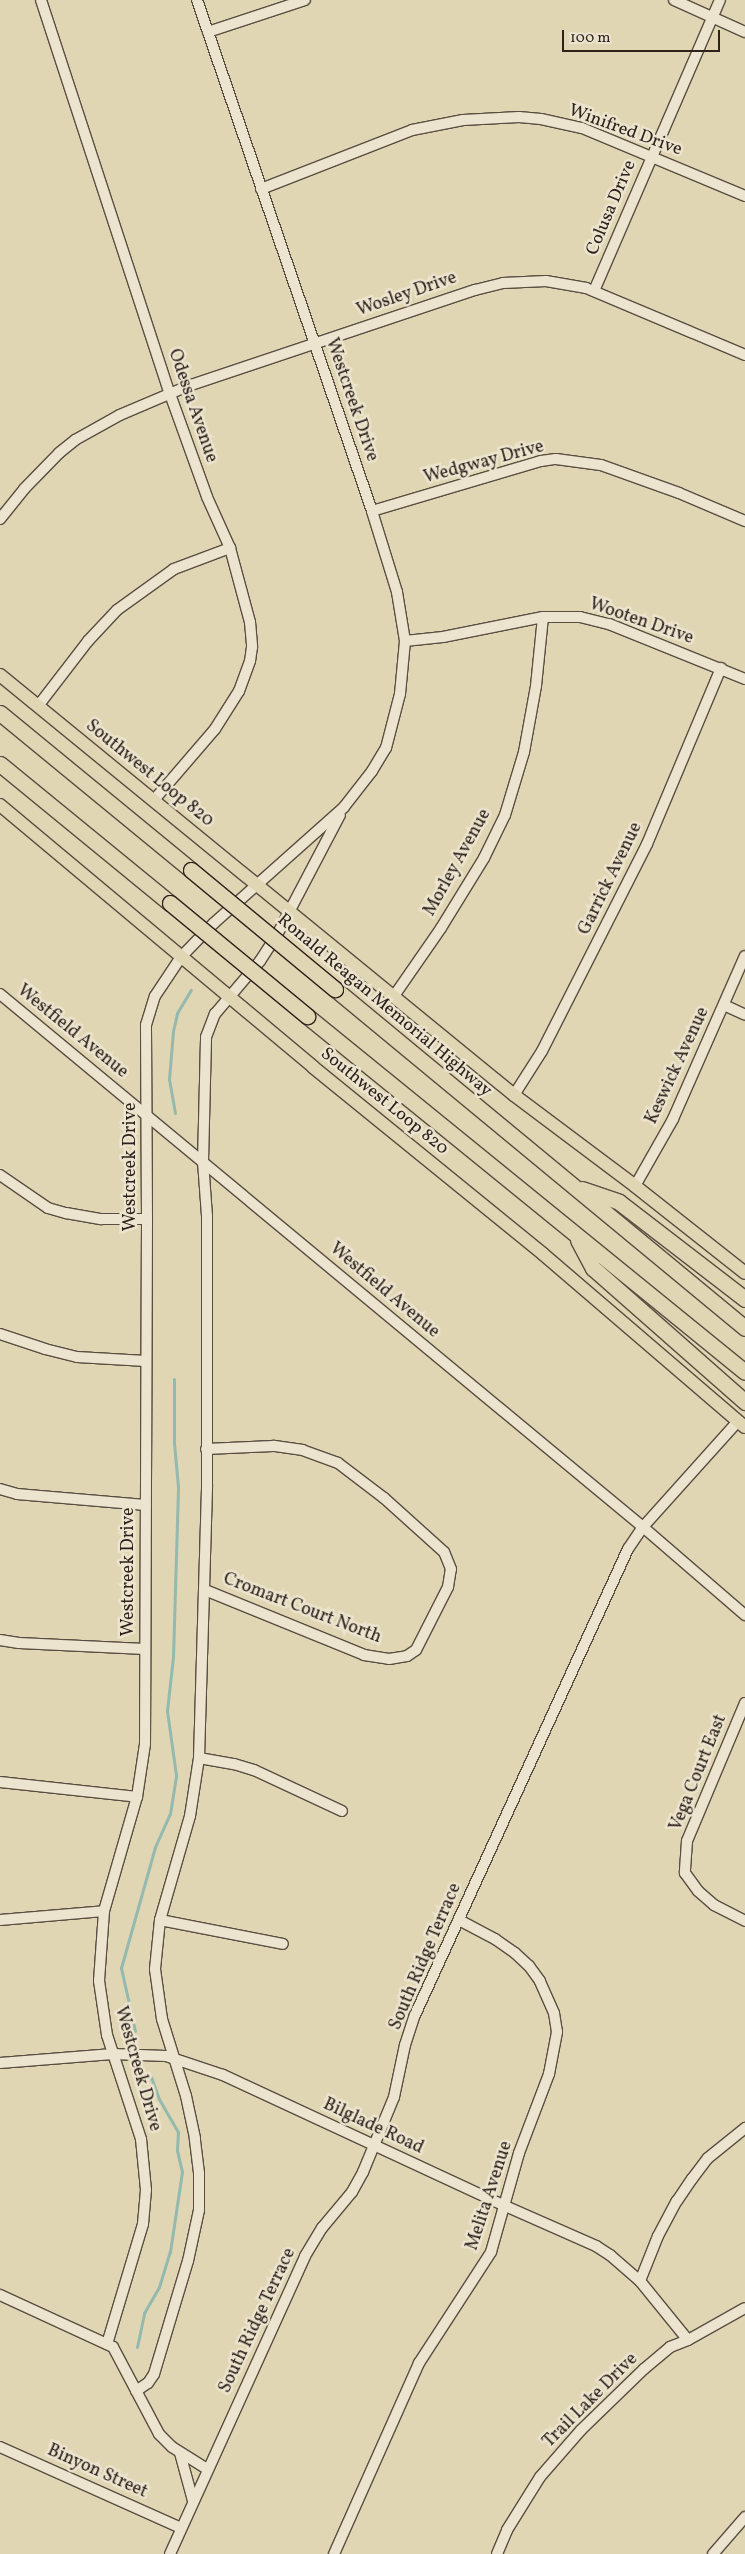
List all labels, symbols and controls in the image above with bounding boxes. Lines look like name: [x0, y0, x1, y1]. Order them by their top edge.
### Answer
scale bar: [565, 20, 722, 52]
text: 100 m: [570, 28, 610, 49]
street label: Winifred Drive: [565, 100, 685, 162]
street label: Colusa Drive: [582, 157, 642, 259]
street label: Wosley Drive: [354, 268, 460, 322]
street label: Westcreek Drive: [320, 335, 382, 465]
street label: Odessa Avenue: [162, 346, 222, 466]
street label: Wedgway Drive: [421, 437, 547, 489]
street label: Wooten Drive: [586, 594, 696, 650]
street label: Southwest Loop 820: [81, 716, 217, 832]
street label: Morley Avenue: [420, 806, 496, 920]
street label: Garrick Avenue: [574, 819, 648, 939]
street label: Ronald Reagan Memorial Highway: [272, 910, 496, 1102]
street label: Westfield Avenue: [12, 980, 132, 1084]
street label: Keswick Avenue: [641, 1004, 715, 1128]
street label: Southwest Loop 820: [316, 1044, 452, 1160]
street label: Westcreek Drive: [120, 1102, 142, 1232]
street label: Westfield Avenue: [325, 1239, 443, 1343]
street label: Westcreek Drive: [118, 1507, 140, 1637]
street label: Cromart Court North: [220, 1569, 384, 1649]
street label: Vega Court East: [666, 1712, 732, 1834]
street label: South Ridge Terrace: [385, 1880, 467, 2034]
street label: Westcreek Drive: [109, 2004, 165, 2134]
street label: Bilglade Road: [319, 2094, 427, 2160]
street label: Melita Avenue: [462, 2139, 518, 2253]
street label: South Ridge Terrace: [215, 2245, 301, 2397]
street label: Trail Lake Drive: [539, 2349, 643, 2453]
street label: Binyon Street: [44, 2440, 150, 2504]

